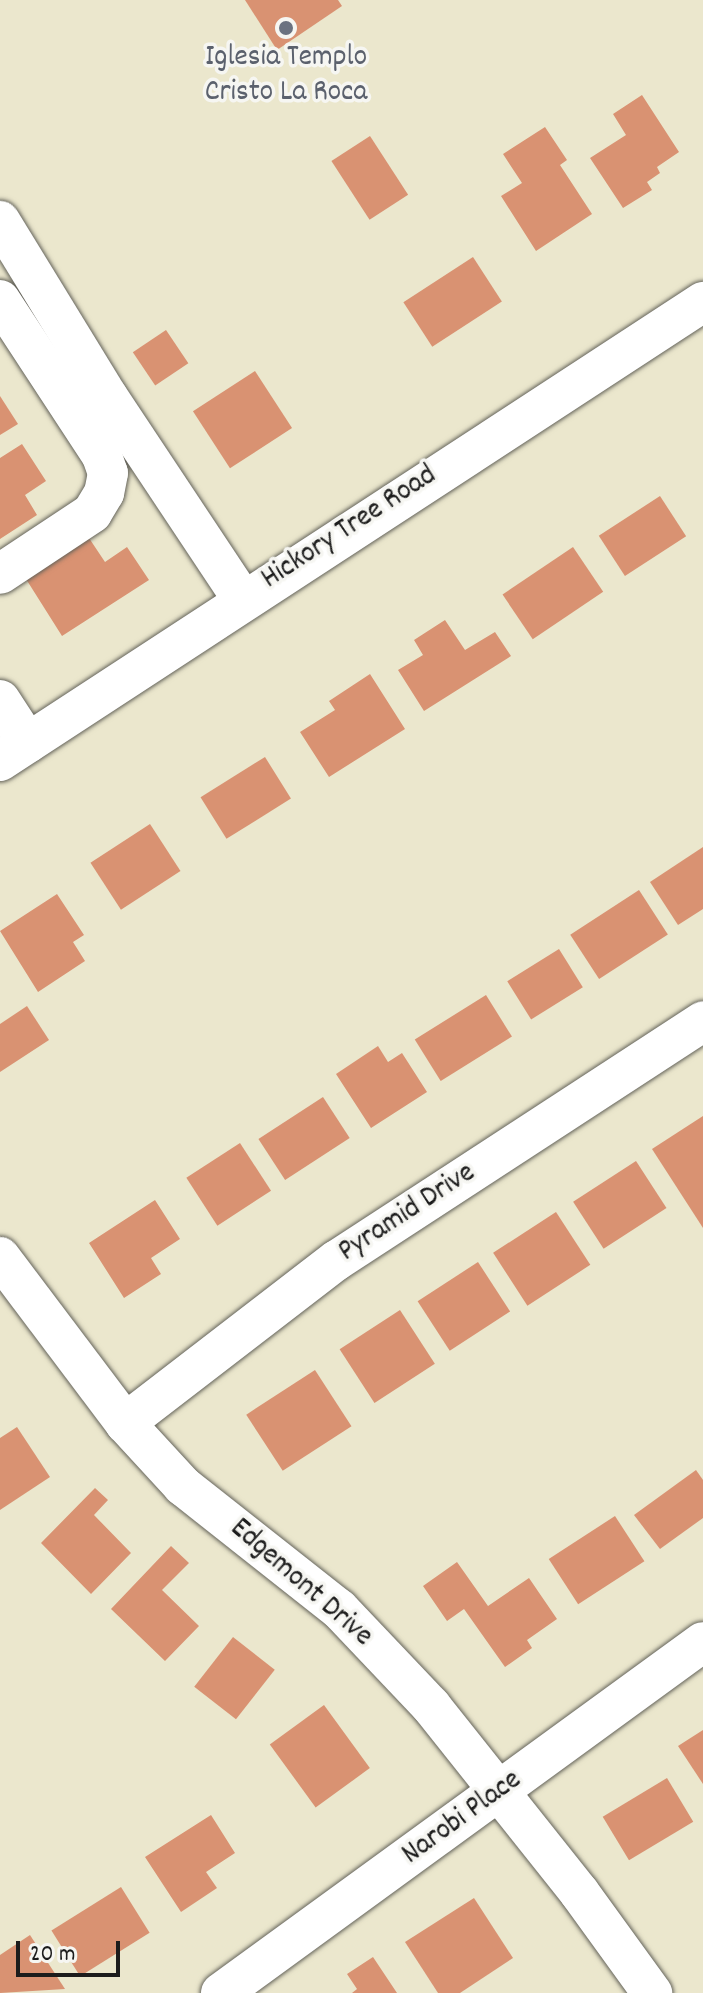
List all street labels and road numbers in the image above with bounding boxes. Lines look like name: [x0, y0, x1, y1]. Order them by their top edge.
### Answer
street label: Hickory Tree Road: [256, 459, 444, 599]
street label: Pyramid Drive: [333, 1156, 483, 1272]
street label: Edgemont Drive: [221, 1512, 379, 1656]
street label: Narobi Place: [396, 1764, 530, 1874]

